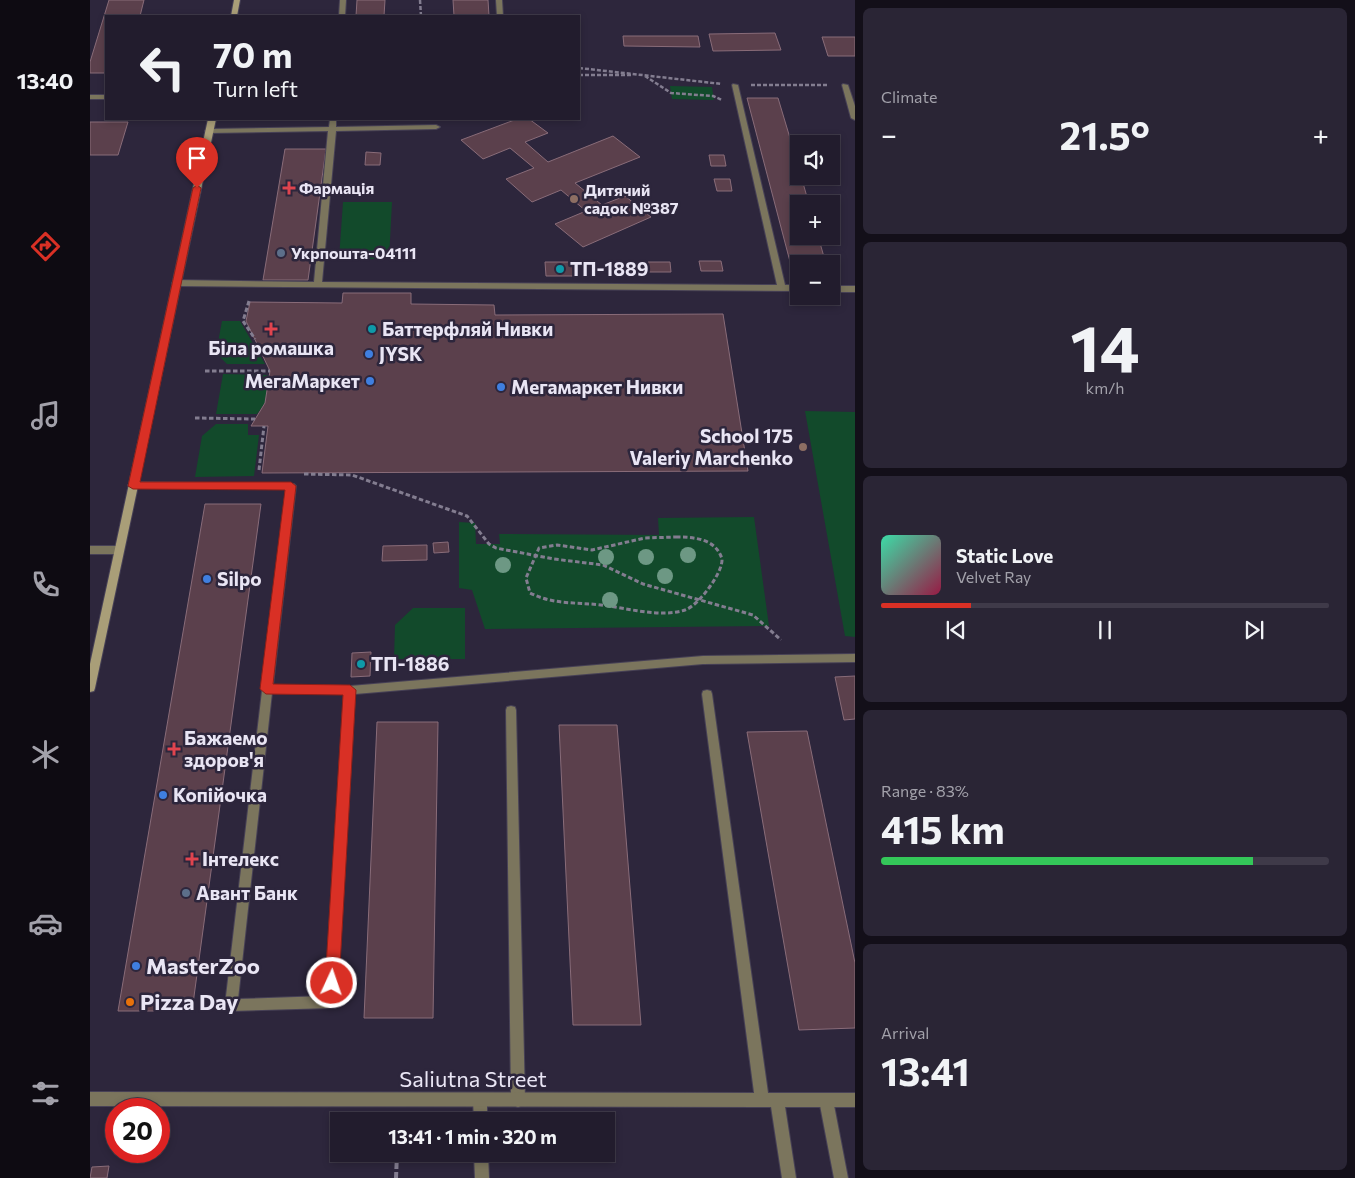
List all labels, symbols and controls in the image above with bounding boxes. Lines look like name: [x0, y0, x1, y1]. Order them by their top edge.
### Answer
text: 70 m: [213, 32, 293, 75]
icon: left: [130, 35, 195, 100]
text: 13:40: [17, 67, 73, 94]
text: Turn left: [213, 75, 298, 102]
text: Climate: [881, 87, 937, 106]
text: 21.5°: [1060, 111, 1150, 158]
text: −: [881, 117, 897, 151]
text: +: [1313, 117, 1329, 151]
map controls: [790, 135, 840, 305]
button: sound: [790, 135, 840, 185]
pin: [176, 137, 218, 188]
icon: arrive: [183, 144, 211, 172]
place label: Фармація: [299, 178, 374, 197]
place label: Дитячий садок №387: [584, 180, 679, 217]
marker: Фармація: [283, 182, 295, 194]
marker: Дитячий садок №387: [568, 193, 580, 205]
button: +: [790, 195, 840, 245]
icon: directions: [28, 229, 63, 264]
place label: Укрпошта-04111: [291, 243, 417, 262]
marker: Укрпошта-04111: [275, 247, 287, 259]
button: −: [790, 255, 840, 305]
place label: ТП-1889: [570, 257, 648, 280]
marker: ТП-1889: [554, 263, 566, 275]
text: 14: [1070, 306, 1140, 385]
place label: Баттерфляй Нивки: [382, 317, 553, 340]
marker: Біла ромашка: [265, 323, 277, 335]
marker: Баттерфляй Нивки: [366, 323, 378, 335]
place label: Біла ромашка: [208, 336, 334, 359]
place label: JYSK: [379, 342, 422, 365]
marker: JYSK: [363, 348, 375, 360]
place label: МегаМаркет: [245, 369, 360, 392]
marker: МегаМаркет: [364, 375, 376, 387]
place label: Мегамаркет Нивки: [511, 375, 683, 398]
text: km/h: [1086, 378, 1124, 397]
marker: Мегамаркет Нивки: [495, 381, 507, 393]
icon: music: [28, 398, 63, 433]
place label: School 175 Valeriy Marchenko: [630, 424, 793, 469]
marker: School 175 Valeriy Marchenko: [797, 441, 809, 453]
text: Static Love: [956, 544, 1053, 567]
icon: phone: [28, 567, 63, 602]
place label: Silpo: [217, 567, 261, 590]
text: Velvet Ray: [956, 567, 1031, 586]
marker: Silpo: [201, 573, 213, 585]
icon: previous: [942, 616, 970, 644]
icon: pause: [1091, 616, 1119, 644]
icon: next: [1240, 616, 1268, 644]
place label: ТП-1886: [371, 652, 449, 675]
marker: ТП-1886: [355, 658, 367, 670]
place label: Бажаемо здоров'я: [184, 726, 268, 771]
icon: climate: [28, 737, 63, 772]
marker: Бажаемо здоров'я: [168, 743, 180, 755]
text: Range · 83%: [881, 781, 969, 800]
place label: Копійочка: [173, 783, 267, 806]
marker: Копійочка: [157, 789, 169, 801]
text: 415 km: [881, 805, 1005, 852]
place label: Інтелекс: [202, 847, 279, 870]
marker: Інтелекс: [186, 853, 198, 865]
place label: Авант Банк: [196, 881, 298, 904]
marker: Авант Банк: [180, 887, 192, 899]
icon: car: [28, 906, 63, 941]
place label: MasterZoo: [146, 952, 260, 979]
position arrow: [305, 956, 357, 1008]
marker: MasterZoo: [130, 960, 142, 972]
place label: Pizza Day: [140, 988, 238, 1015]
marker: Pizza Day: [124, 996, 136, 1008]
text: Arrival: [881, 1023, 929, 1042]
text: 13:41: [881, 1047, 970, 1094]
street label: Saliutna Street: [399, 1065, 547, 1092]
icon: filters: [28, 1076, 63, 1111]
speed limit sign: 20: [105, 1098, 170, 1163]
text: 13:41 · 1 min · 320 m: [388, 1125, 557, 1148]

